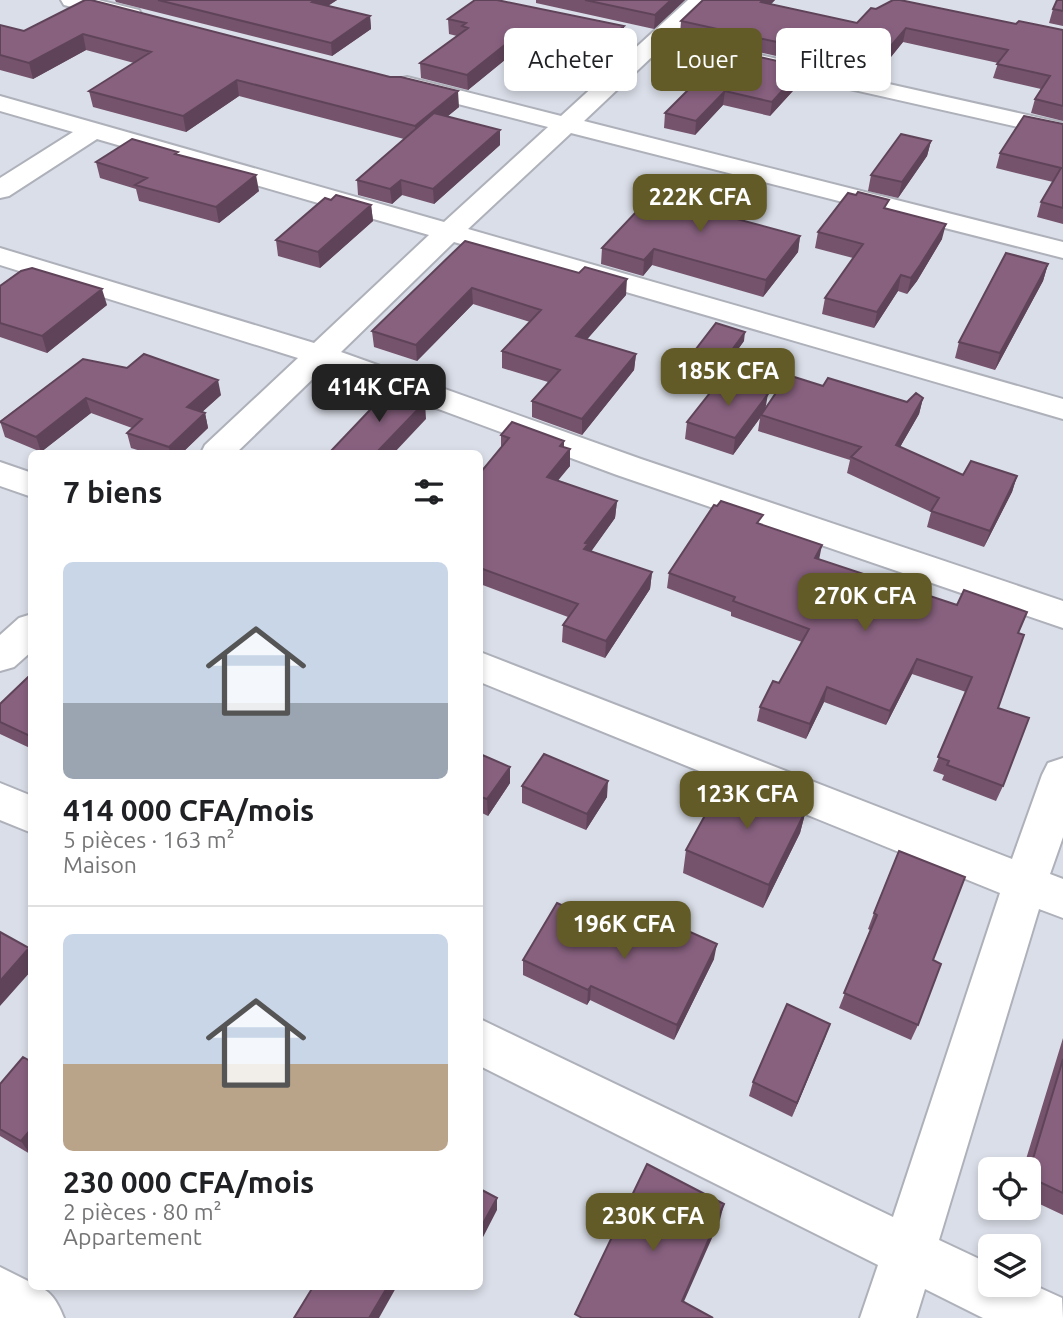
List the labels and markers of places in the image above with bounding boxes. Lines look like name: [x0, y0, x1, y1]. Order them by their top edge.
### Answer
pin: 222K CFA: [628, 174, 772, 234]
pin: 185K CFA: [656, 348, 800, 408]
pin: 414K CFA: [307, 364, 451, 424]
pin: 270K CFA: [793, 574, 937, 633]
pin: 123K CFA: [675, 772, 819, 831]
pin: 196K CFA: [552, 902, 696, 961]
pin: 230K CFA: [581, 1194, 725, 1253]

